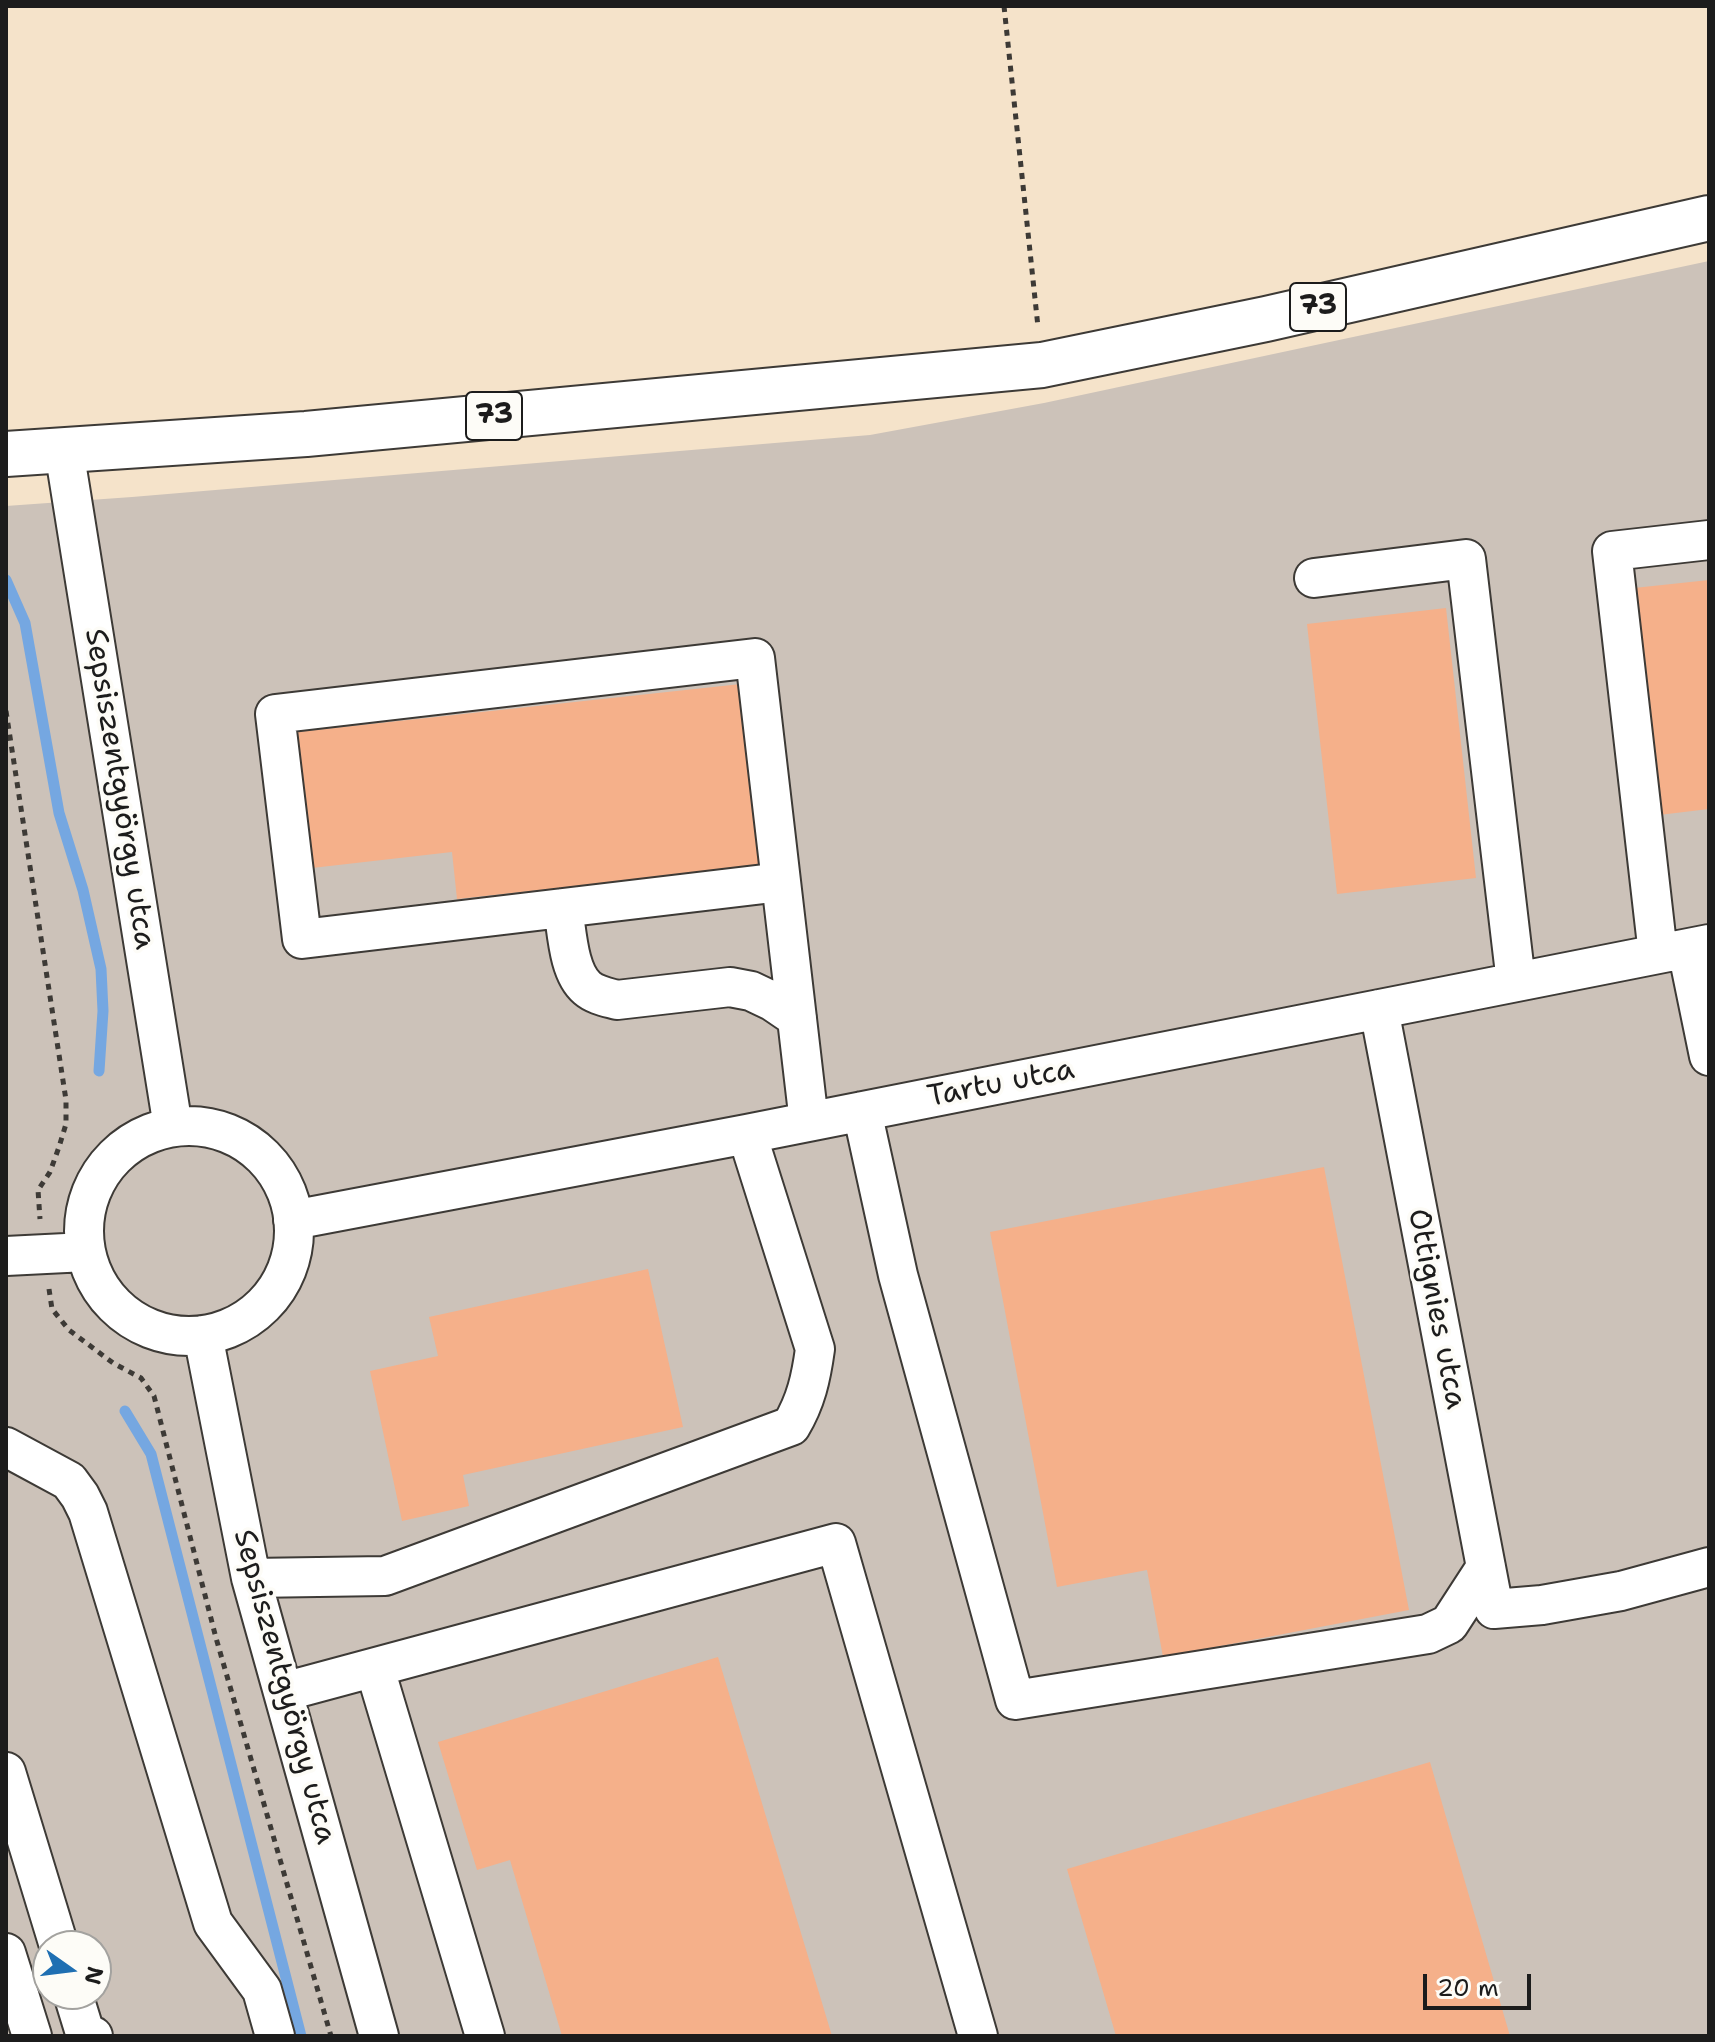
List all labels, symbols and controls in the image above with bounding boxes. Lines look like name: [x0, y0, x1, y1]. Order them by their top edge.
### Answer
road number: 73: [1290, 283, 1346, 331]
road number: 73: [466, 392, 522, 440]
street label: Sepsiszentgyörgy utca: [76, 626, 162, 952]
street label: Tartu utca: [924, 1052, 1078, 1116]
street label: Ottignies utca: [1399, 1206, 1473, 1412]
street label: Sepsiszentgyörgy utca: [225, 1526, 343, 1848]
north arrow: [32, 1930, 112, 2010]
scale bar: [1427, 1958, 1535, 2008]
text: N: [78, 1963, 110, 1987]
text: 20 m: [1437, 1972, 1499, 2004]

